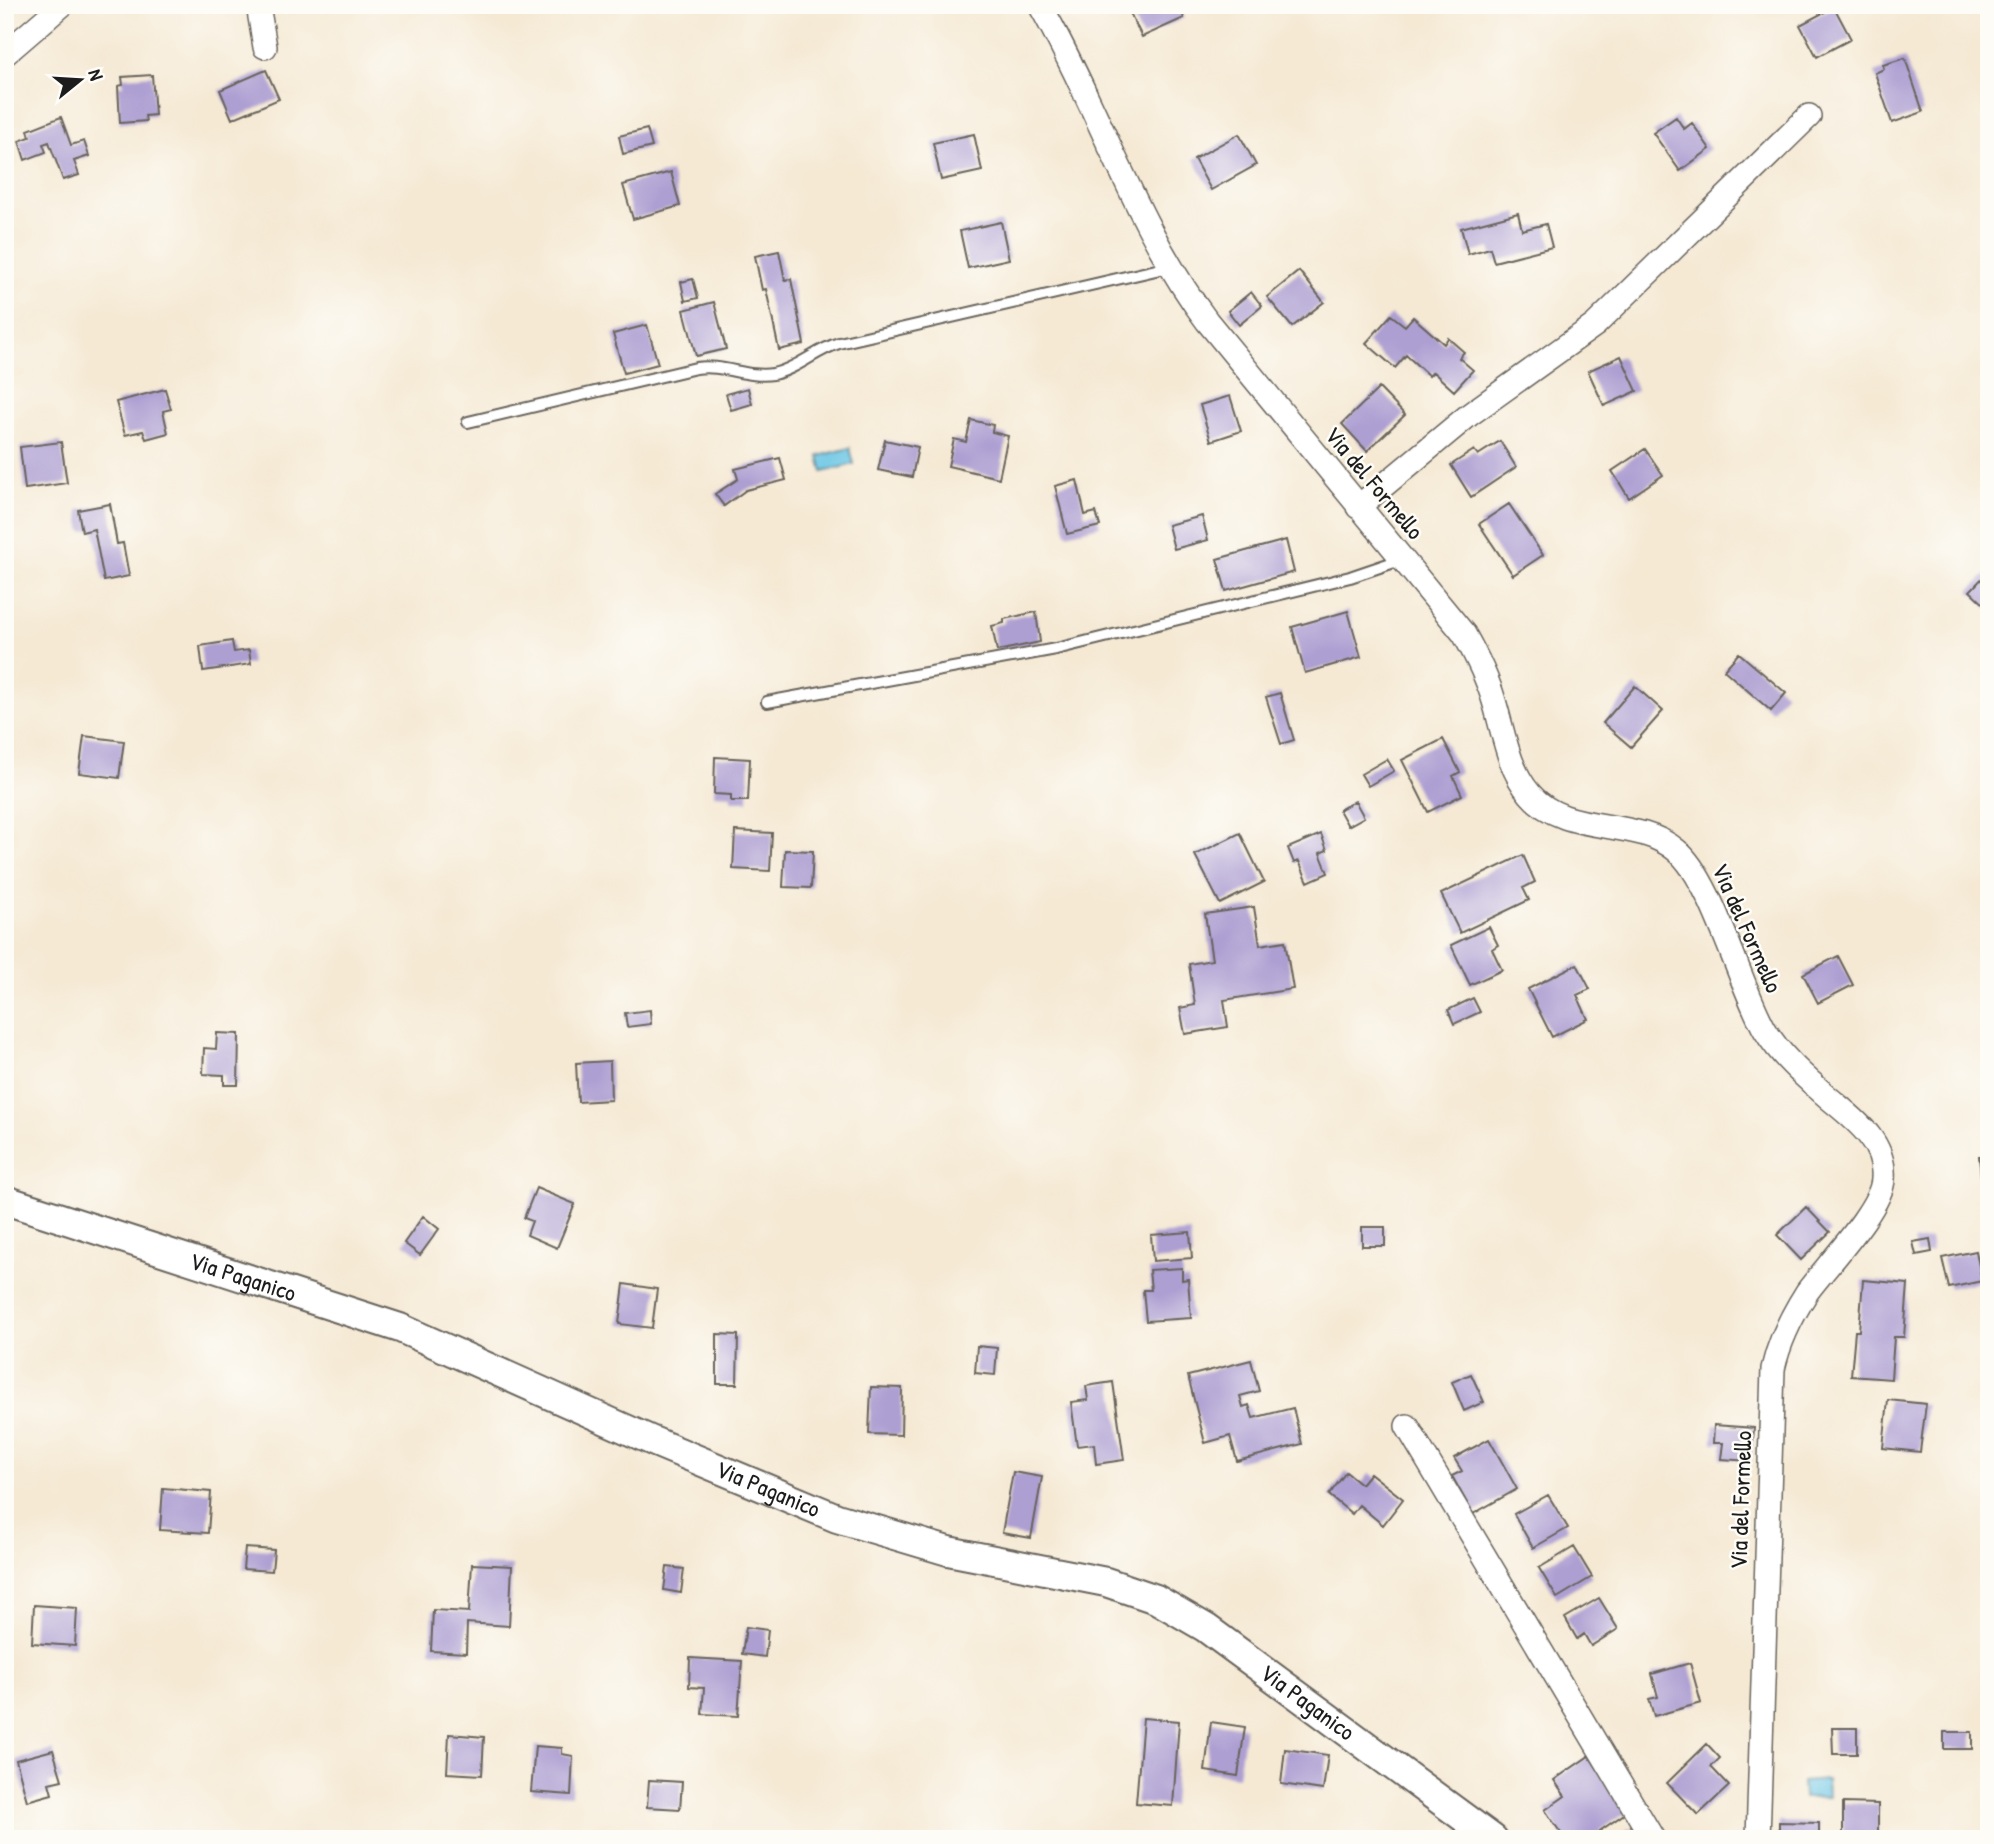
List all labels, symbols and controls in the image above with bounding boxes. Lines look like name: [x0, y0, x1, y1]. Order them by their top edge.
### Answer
north arrow: [46, 46, 116, 116]
text: N: [82, 66, 110, 84]
street label: Via del Formello: [1318, 419, 1432, 546]
street label: Via del Formello: [1705, 858, 1791, 998]
street label: Via Paganico: [186, 1244, 301, 1308]
street label: Via del Formello: [1722, 1430, 1758, 1570]
street label: Via Paganico: [711, 1452, 826, 1524]
street label: Via Paganico: [1254, 1656, 1362, 1747]

